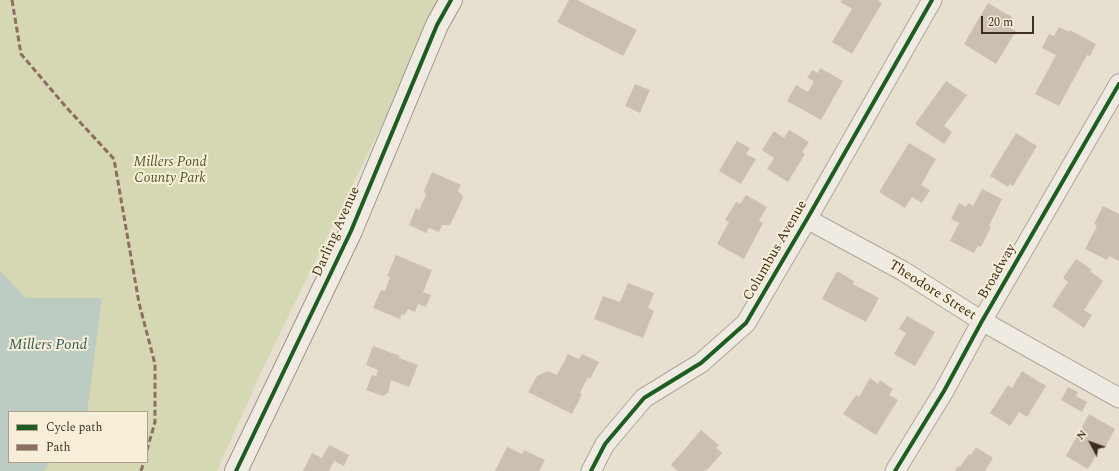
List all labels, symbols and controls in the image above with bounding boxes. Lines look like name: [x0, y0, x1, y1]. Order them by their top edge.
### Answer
scale bar: [983, 8, 1036, 34]
text: 20 m: [988, 13, 1013, 32]
park label: Millers Pond County Park: [133, 155, 207, 188]
street label: Darling Avenue: [310, 184, 364, 280]
street label: Columbus Avenue: [740, 198, 812, 304]
street label: Broadway: [975, 241, 1021, 303]
street label: Theodore Street: [885, 257, 979, 325]
water label: Millers Pond: [9, 337, 87, 355]
legend: [8, 411, 148, 463]
text: Cycle path: [46, 418, 103, 437]
north arrow: [1071, 423, 1111, 463]
text: N: [1072, 426, 1091, 444]
text: Path: [46, 438, 71, 457]

